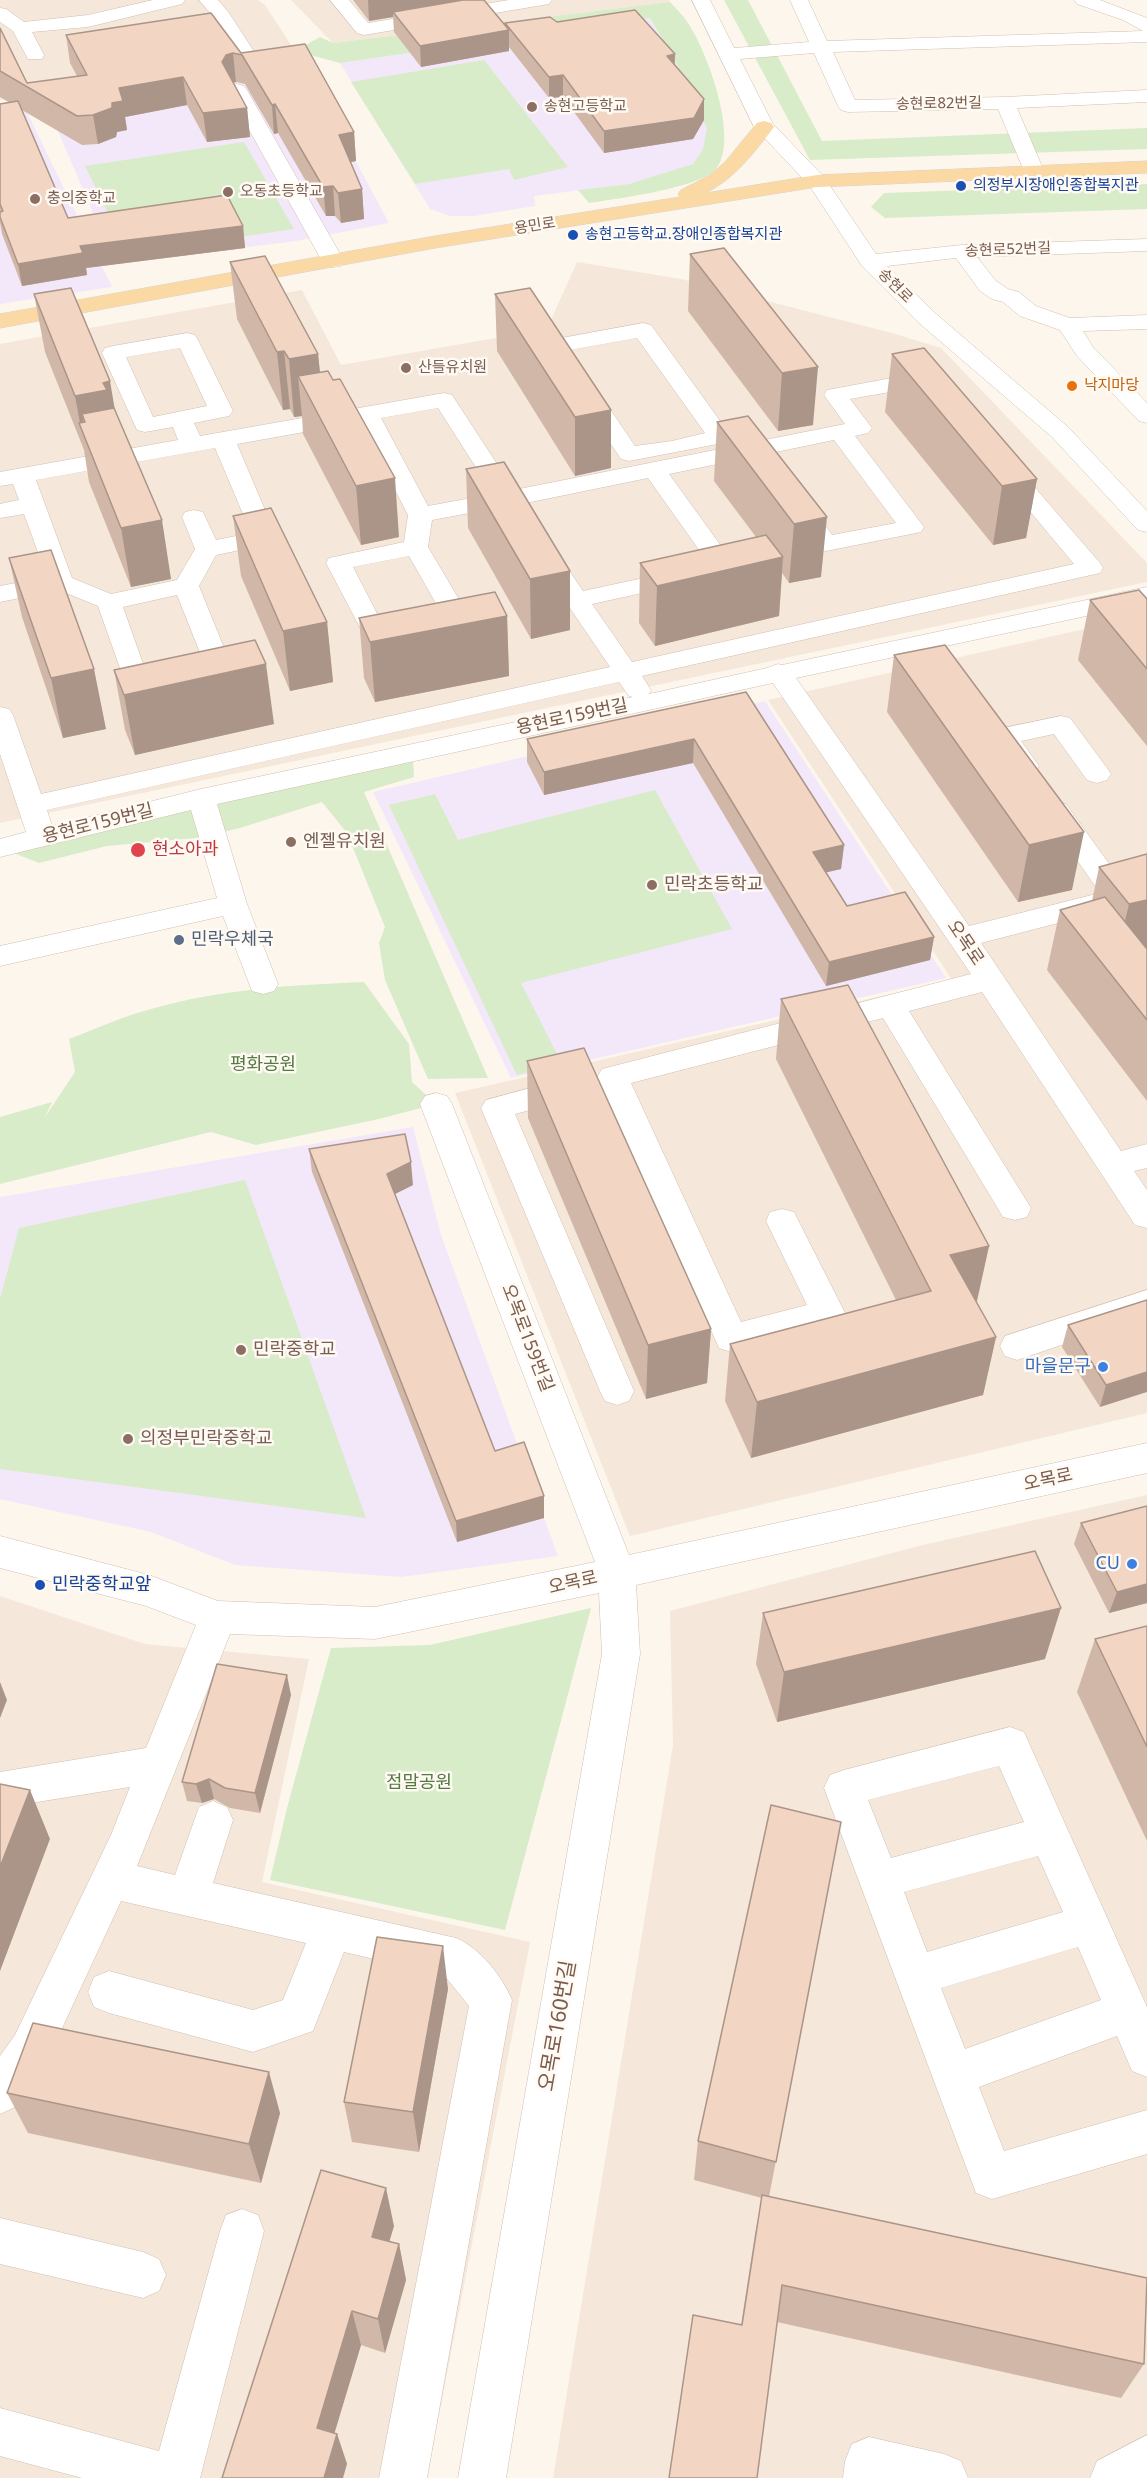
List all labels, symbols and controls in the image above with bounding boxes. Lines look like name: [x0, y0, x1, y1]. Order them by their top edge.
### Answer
street label: 송현로82번길: [896, 94, 982, 114]
place label: 송현고등학교: [544, 98, 627, 116]
marker: 송현고등학교: [525, 100, 539, 114]
place label: 의정부시장애인종합복지관: [973, 177, 1139, 195]
marker: 의정부시장애인종합복지관: [954, 179, 968, 193]
place label: 오동초등학교: [240, 183, 323, 201]
marker: 오동초등학교: [221, 185, 235, 199]
place label: 충의중학교: [47, 190, 116, 208]
marker: 충의중학교: [28, 192, 42, 206]
street label: 용민로: [513, 214, 557, 238]
place label: 송현고등학교.장애인종합복지관: [585, 226, 782, 244]
marker: 송현고등학교.장애인종합복지관: [566, 228, 580, 242]
street label: 송현로52번길: [965, 240, 1051, 260]
street label: 송현로: [874, 265, 916, 307]
place label: 산들유치원: [418, 359, 487, 377]
marker: 산들유치원: [399, 361, 413, 375]
place label: 낙지마당: [1084, 377, 1139, 395]
marker: 낙지마당: [1065, 379, 1079, 393]
street label: 용현로159번길: [514, 695, 630, 739]
street label: 용현로159번길: [40, 800, 156, 848]
place label: 엔젤유치원: [303, 831, 386, 853]
marker: 엔젤유치원: [284, 835, 298, 849]
place label: 현소아과: [152, 839, 218, 861]
marker: 현소아과: [129, 841, 147, 859]
place label: 민락초등학교: [664, 874, 763, 896]
marker: 민락초등학교: [645, 878, 659, 892]
street label: 오목로: [942, 916, 988, 970]
place label: 민락우체국: [191, 929, 274, 951]
marker: 민락우체국: [172, 933, 186, 947]
park label: 평화공원: [230, 1054, 296, 1076]
street label: 오목로159번길: [497, 1281, 557, 1395]
place label: 민락중학교: [253, 1339, 336, 1361]
marker: 민락중학교: [234, 1343, 248, 1357]
place label: 마을문구: [1025, 1356, 1091, 1378]
marker: 마을문구: [1096, 1360, 1110, 1374]
place label: 의정부민락중학교: [140, 1428, 272, 1450]
marker: 의정부민락중학교: [121, 1432, 135, 1446]
street label: 오목로: [1021, 1464, 1075, 1496]
place label: CU: [1095, 1553, 1120, 1575]
marker: CU: [1125, 1557, 1139, 1571]
street label: 오목로: [546, 1567, 600, 1599]
place label: 민락중학교앞: [52, 1574, 151, 1596]
marker: 민락중학교앞: [33, 1578, 47, 1592]
park label: 점말공원: [386, 1772, 452, 1794]
street label: 오목로160번길: [534, 1959, 582, 2093]

